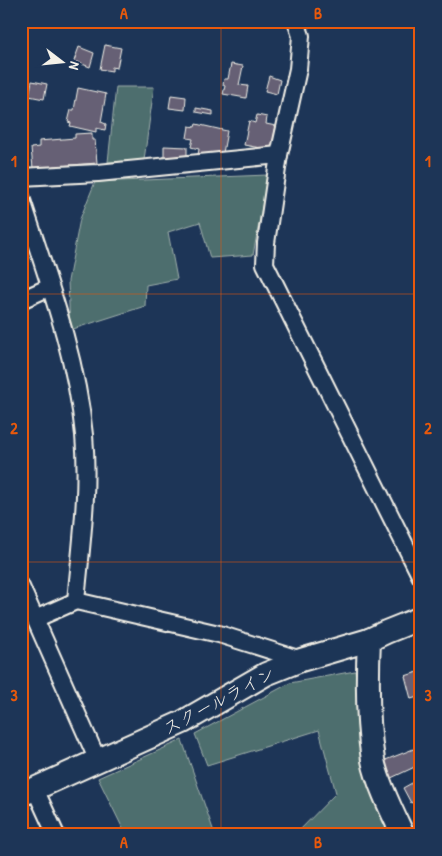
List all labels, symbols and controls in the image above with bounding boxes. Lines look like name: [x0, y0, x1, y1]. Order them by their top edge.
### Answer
text: A: [120, 2, 128, 24]
text: B: [314, 2, 322, 24]
north arrow: [38, 38, 88, 88]
text: N: [65, 60, 85, 72]
text: 1: [11, 150, 17, 172]
text: 1: [425, 150, 431, 172]
text: 2: [10, 417, 18, 439]
text: 2: [424, 417, 432, 439]
street label: スクールライン: [158, 660, 279, 741]
text: 3: [10, 684, 18, 706]
text: 3: [424, 684, 432, 706]
text: A: [120, 831, 128, 853]
text: B: [314, 831, 322, 853]

